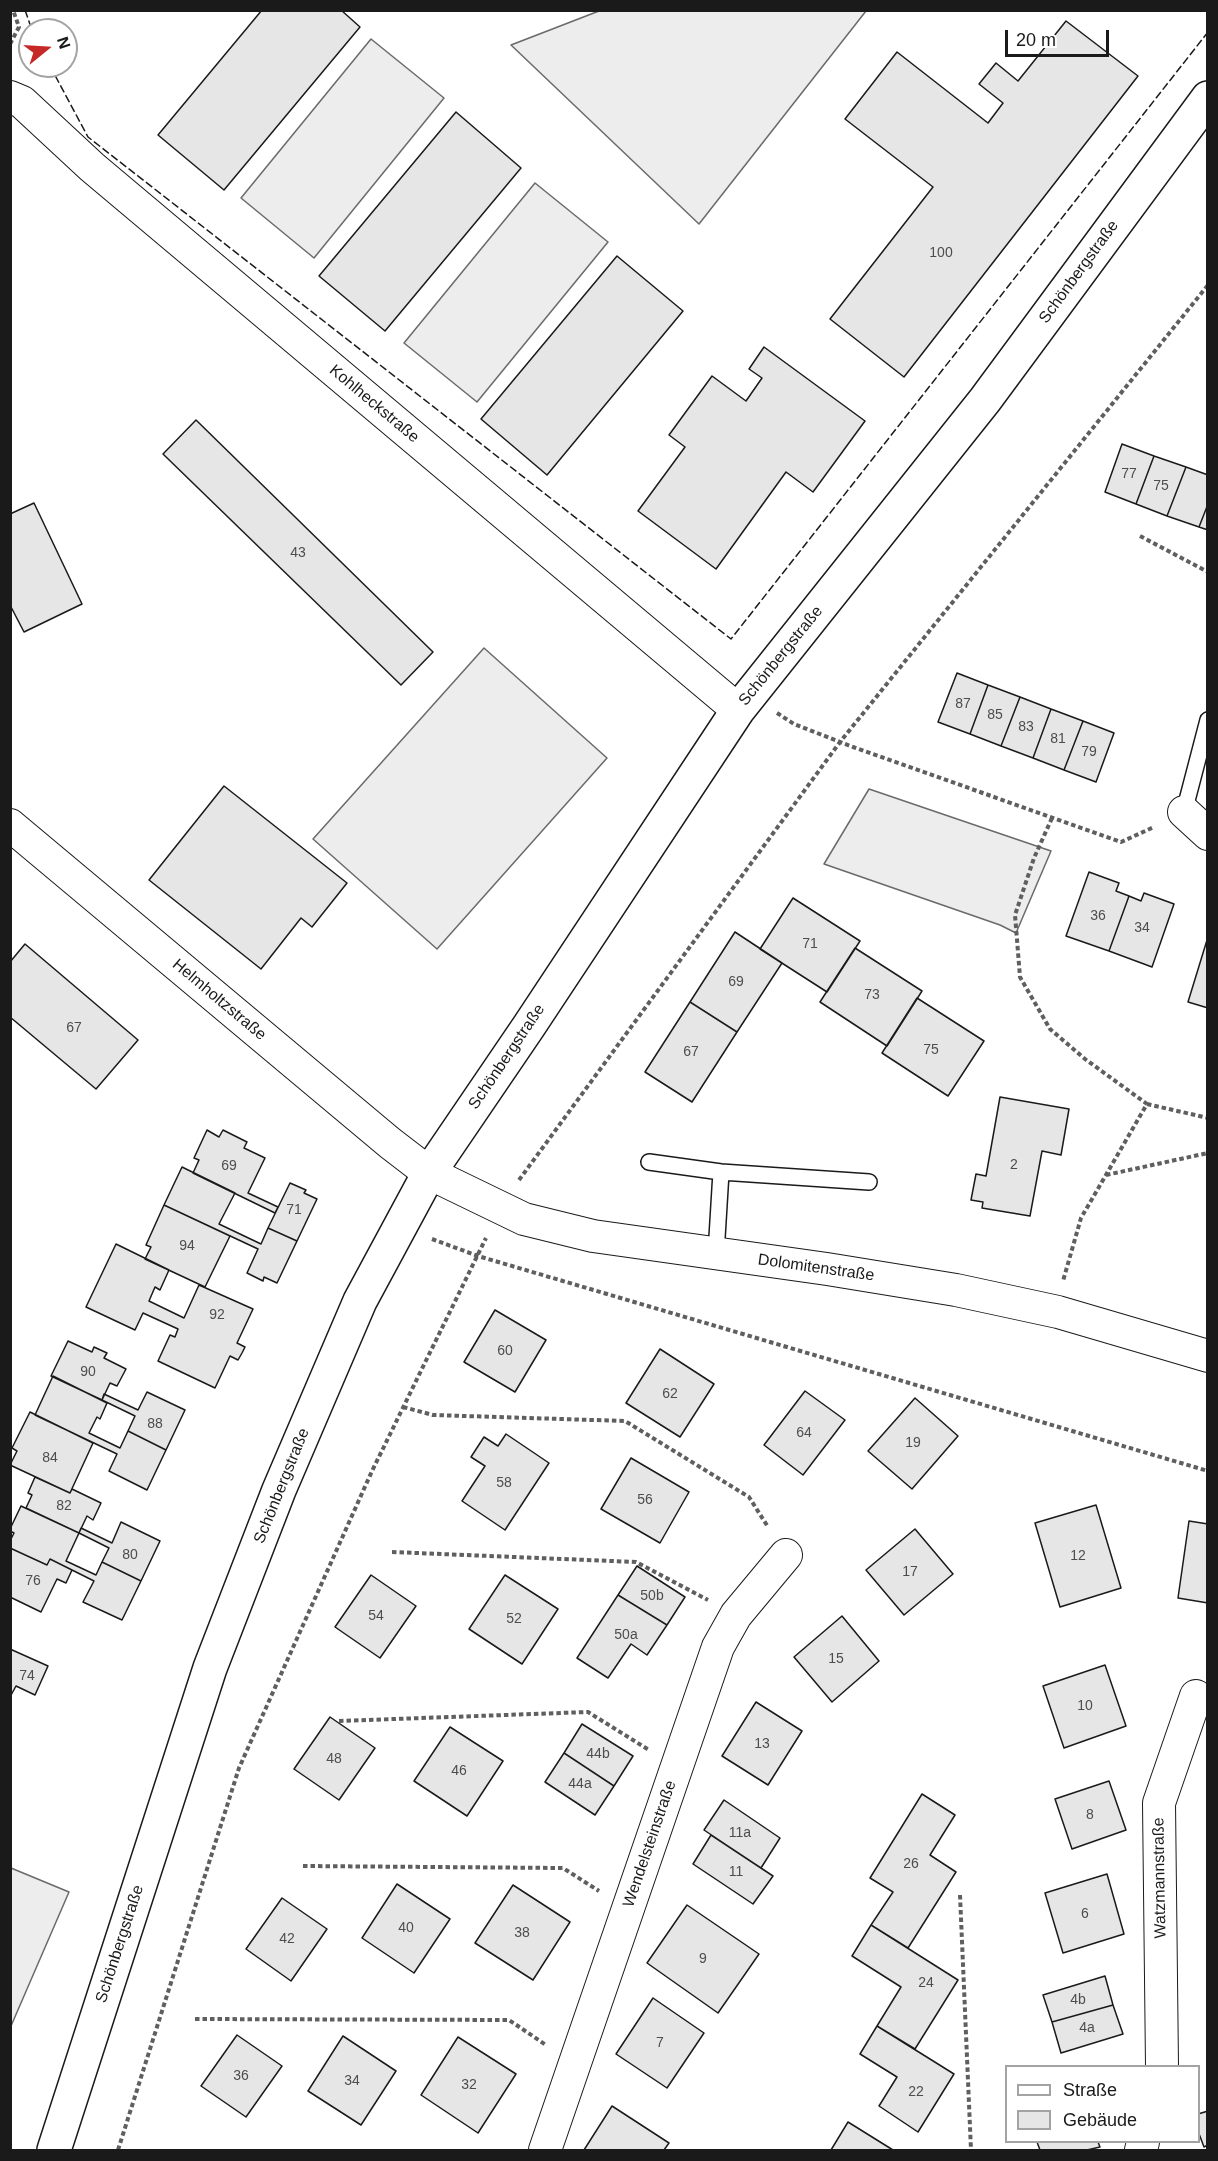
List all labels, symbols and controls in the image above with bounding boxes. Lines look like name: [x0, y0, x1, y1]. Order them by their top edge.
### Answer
north arrow: [18, 18, 78, 78]
scale bar: [1008, 18, 1112, 56]
text: 20 m: [1016, 30, 1056, 50]
text: N: [54, 35, 74, 51]
street label: Schönbergstraße: [1035, 217, 1123, 327]
house number: 100: [929, 245, 953, 261]
street label: Kohlheckstraße: [325, 361, 423, 447]
house number: 77: [1121, 466, 1137, 482]
house number: 75: [1153, 478, 1169, 494]
house number: 43: [290, 545, 306, 561]
street label: Schönbergstraße: [735, 602, 827, 710]
house number: 87: [955, 696, 971, 712]
house number: 85: [987, 707, 1003, 723]
house number: 83: [1018, 719, 1034, 735]
house number: 81: [1050, 731, 1066, 747]
house number: 79: [1081, 744, 1097, 760]
house number: 36: [1090, 908, 1106, 924]
house number: 34: [1134, 920, 1150, 936]
house number: 71: [802, 936, 818, 952]
street label: Helmholtzstraße: [168, 955, 270, 1045]
house number: 69: [728, 974, 744, 990]
house number: 73: [864, 987, 880, 1003]
street label: Schönbergstraße: [465, 1001, 549, 1113]
house number: 67: [66, 1020, 82, 1036]
house number: 75: [923, 1042, 939, 1058]
house number: 67: [683, 1044, 699, 1060]
house number: 2: [1010, 1157, 1018, 1173]
house number: 69: [221, 1158, 237, 1174]
house number: 71: [286, 1202, 302, 1218]
house number: 94: [179, 1238, 195, 1254]
street label: Dolomitenstraße: [757, 1250, 875, 1286]
house number: 92: [209, 1307, 225, 1323]
house number: 60: [497, 1343, 513, 1359]
house number: 90: [80, 1364, 96, 1380]
house number: 62: [662, 1386, 678, 1402]
house number: 88: [147, 1416, 163, 1432]
house number: 64: [796, 1425, 812, 1441]
street label: Schönbergstraße: [250, 1426, 314, 1546]
house number: 19: [905, 1435, 921, 1451]
house number: 84: [42, 1450, 58, 1466]
house number: 58: [496, 1475, 512, 1491]
house number: 56: [637, 1492, 653, 1508]
house number: 82: [56, 1498, 72, 1514]
house number: 80: [122, 1547, 138, 1563]
house number: 12: [1070, 1548, 1086, 1564]
house number: 17: [902, 1564, 918, 1580]
house number: 76: [25, 1573, 41, 1589]
house number: 50b: [640, 1588, 664, 1604]
house number: 54: [368, 1608, 384, 1624]
house number: 52: [506, 1611, 522, 1627]
house number: 50a: [614, 1627, 638, 1643]
house number: 15: [828, 1651, 844, 1667]
house number: 74: [19, 1668, 35, 1684]
house number: 10: [1077, 1698, 1093, 1714]
house number: 13: [754, 1736, 770, 1752]
house number: 44b: [586, 1746, 610, 1762]
house number: 48: [326, 1751, 342, 1767]
house number: 46: [451, 1763, 467, 1779]
house number: 44a: [568, 1776, 592, 1792]
street label: Wendelsteinstraße: [619, 1778, 681, 1910]
house number: 8: [1086, 1807, 1094, 1823]
street label: Watzmannstraße: [1149, 1817, 1171, 1939]
house number: 11a: [729, 1825, 751, 1841]
house number: 26: [903, 1856, 919, 1872]
house number: 11: [729, 1864, 743, 1880]
street label: Schönbergstraße: [92, 1883, 148, 2005]
house number: 6: [1081, 1906, 1089, 1922]
house number: 40: [398, 1920, 414, 1936]
house number: 38: [514, 1925, 530, 1941]
house number: 42: [279, 1931, 295, 1947]
house number: 9: [699, 1951, 707, 1967]
house number: 24: [918, 1975, 934, 1991]
house number: 4b: [1070, 1992, 1086, 2008]
house number: 4a: [1079, 2020, 1095, 2036]
house number: 7: [656, 2035, 664, 2051]
legend: [1005, 2065, 1200, 2143]
house number: 36: [233, 2068, 249, 2084]
house number: 34: [344, 2073, 360, 2089]
house number: 32: [461, 2077, 477, 2093]
text: Straße: [1063, 2080, 1117, 2100]
house number: 22: [908, 2084, 924, 2100]
text: Gebäude: [1063, 2110, 1137, 2130]

